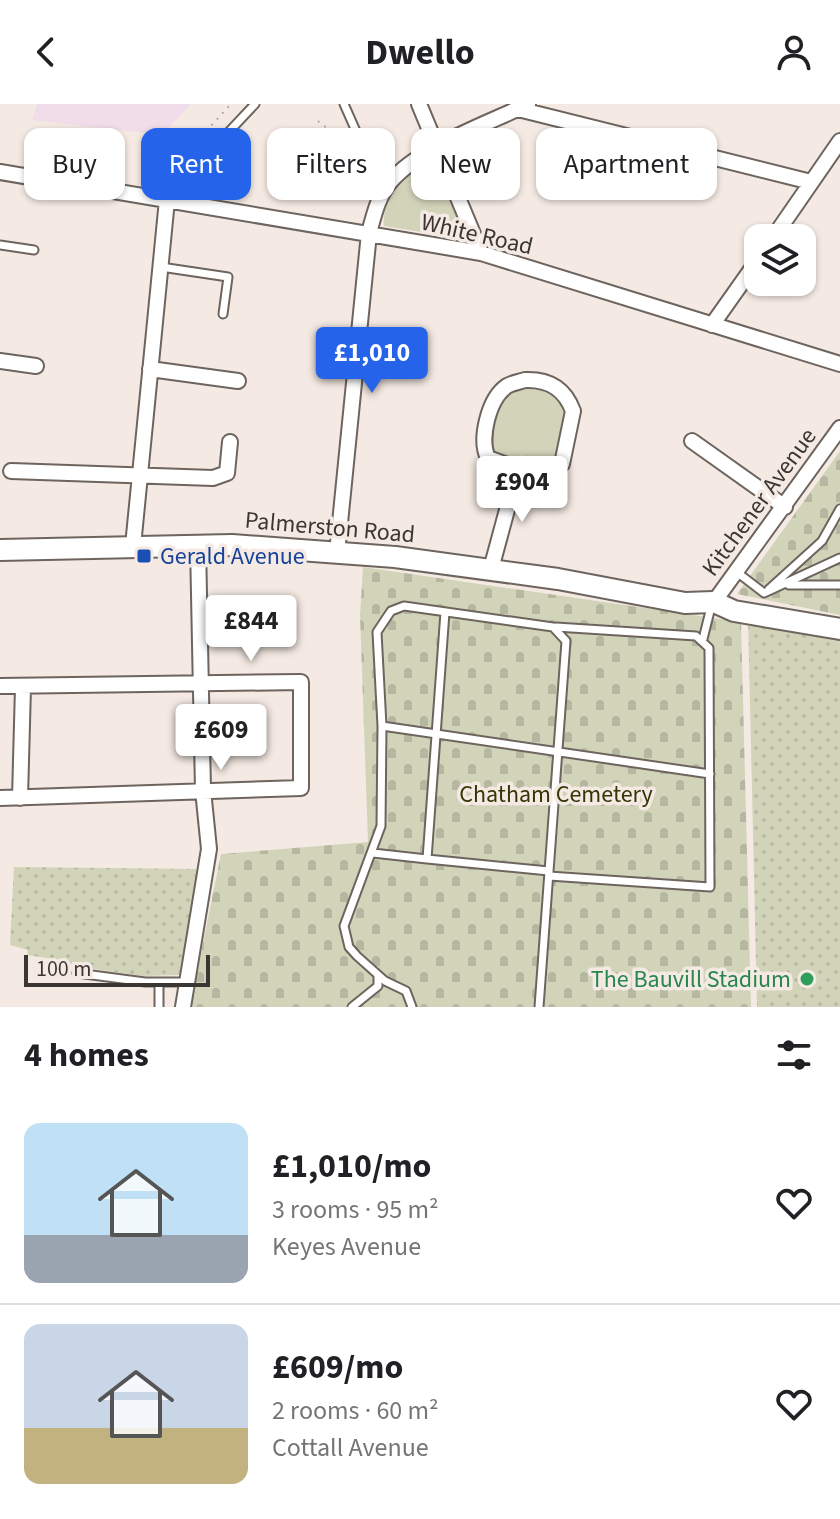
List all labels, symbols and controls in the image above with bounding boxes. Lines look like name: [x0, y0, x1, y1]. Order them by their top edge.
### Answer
text: Dwello: [365, 27, 475, 78]
icon: back: [24, 30, 68, 74]
icon: person: [772, 30, 816, 74]
chip: Buy: [24, 128, 125, 200]
chip: Rent: [141, 128, 251, 200]
chip: Filters: [267, 128, 395, 200]
chip: New: [411, 128, 520, 200]
chip: Apartment: [536, 128, 717, 200]
street label: White Road: [417, 205, 536, 264]
map controls: [744, 224, 816, 296]
button: layers: [744, 224, 816, 296]
pin: £1,010: [307, 327, 437, 395]
text: £1,010: [334, 334, 410, 371]
street label: Kitchener Avenue: [694, 421, 825, 584]
pin: £904: [475, 456, 569, 524]
text: £904: [495, 463, 549, 500]
street label: Palmerston Road: [243, 503, 416, 552]
place label: Gerald Avenue: [160, 539, 305, 574]
marker: Gerald Avenue: [135, 547, 153, 565]
pin: £844: [204, 595, 298, 663]
text: £844: [224, 602, 278, 639]
pin: £609: [174, 704, 268, 772]
text: £609: [194, 711, 248, 748]
park label: Chatham Cemetery: [459, 777, 653, 812]
scale bar: [24, 951, 210, 987]
text: 100 m: [36, 953, 91, 985]
place label: The Bauvill Stadium: [591, 962, 791, 997]
marker: The Bauvill Stadium: [798, 970, 816, 988]
text: 4 homes: [24, 1031, 149, 1080]
icon: filters: [772, 1033, 816, 1077]
text: £1,010/mo: [272, 1142, 432, 1191]
icon: home: [88, 1155, 184, 1251]
icon: heart: [772, 1181, 816, 1225]
text: 3 rooms · 95 m²: [272, 1191, 439, 1228]
text: Keyes Avenue: [272, 1228, 421, 1265]
text: £609/mo: [272, 1343, 403, 1392]
icon: home: [88, 1356, 184, 1452]
icon: heart: [772, 1382, 816, 1426]
text: 2 rooms · 60 m²: [272, 1392, 439, 1429]
text: Cottall Avenue: [272, 1429, 429, 1466]

